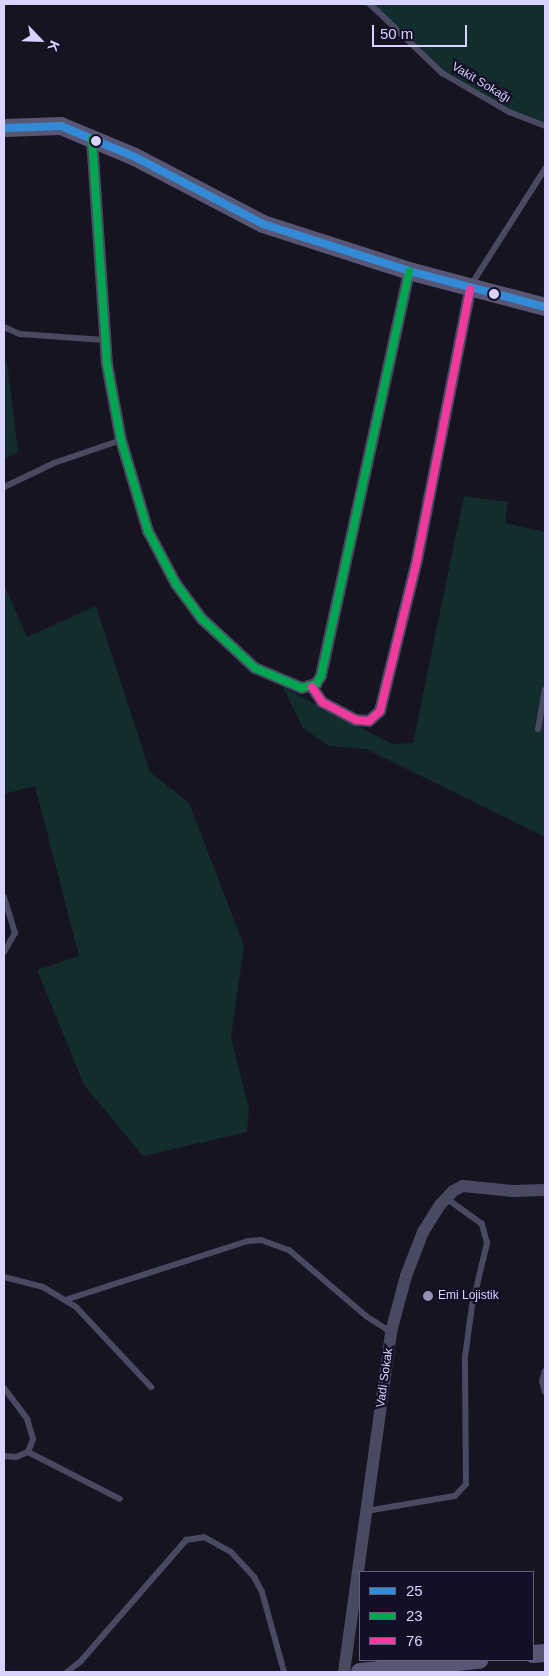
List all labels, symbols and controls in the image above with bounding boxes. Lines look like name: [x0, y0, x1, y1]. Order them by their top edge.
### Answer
north arrow: [15, 15, 65, 65]
scale bar: [374, 15, 469, 47]
text: 50 m: [380, 25, 413, 42]
text: K: [44, 38, 63, 54]
street label: Vakit Sokağı: [449, 60, 513, 106]
unlabelled marker: [91, 136, 101, 146]
unlabelled marker: [489, 289, 499, 299]
place label: Emi Lojistik: [438, 1289, 499, 1303]
marker: Emi Lojistik: [422, 1290, 434, 1302]
street label: Vadi Sokak: [374, 1347, 396, 1409]
legend: [359, 1571, 534, 1661]
text: 25: [406, 1582, 423, 1599]
text: 23: [406, 1607, 423, 1624]
text: 76: [406, 1632, 423, 1649]

